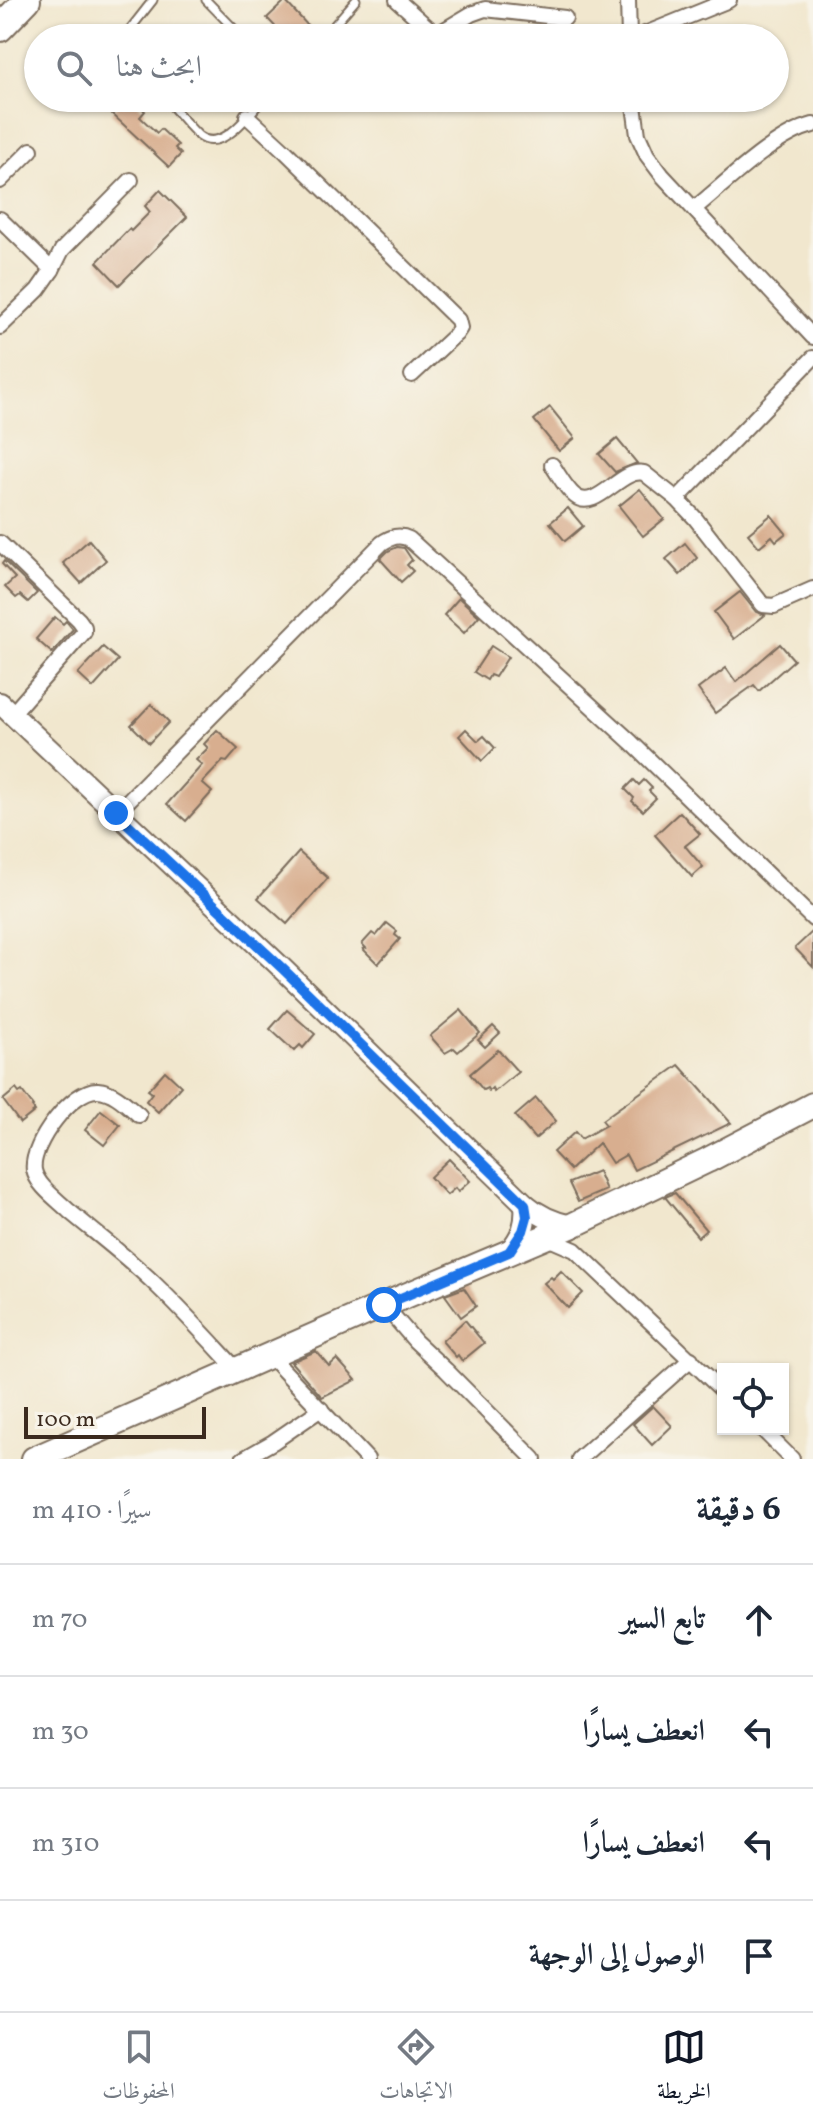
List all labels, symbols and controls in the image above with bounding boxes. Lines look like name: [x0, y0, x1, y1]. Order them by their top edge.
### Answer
search box: [24, 24, 789, 112]
icon: search: [52, 46, 96, 90]
text: ابحث هنا: [116, 47, 202, 89]
route end: [98, 795, 134, 831]
route start: [366, 1287, 402, 1323]
map controls: [717, 1363, 789, 1435]
button: locate: [717, 1363, 789, 1435]
scale bar: [24, 1403, 206, 1439]
text: 100 m: [36, 1405, 95, 1436]
text: 6 دقيقة: [696, 1487, 781, 1534]
text: سيرًا · 410 m: [32, 1493, 152, 1529]
icon: ahead: [737, 1598, 781, 1642]
text: تابع السير: [621, 1599, 705, 1641]
text: 70 m: [32, 1602, 87, 1638]
icon: left: [737, 1710, 781, 1754]
text: انعطف يسارًا: [582, 1711, 705, 1753]
text: 30 m: [32, 1714, 89, 1750]
icon: left: [737, 1822, 781, 1866]
text: انعطف يسارًا: [582, 1823, 705, 1865]
text: 310 m: [32, 1826, 99, 1862]
icon: arrive: [737, 1934, 781, 1978]
text: الوصول إلى الوجهة: [529, 1935, 705, 1977]
tab: المحفوظات: [102, 2025, 175, 2112]
tab: الاتجاهات: [379, 2025, 453, 2112]
tab: الخريطة: [657, 2025, 711, 2112]

